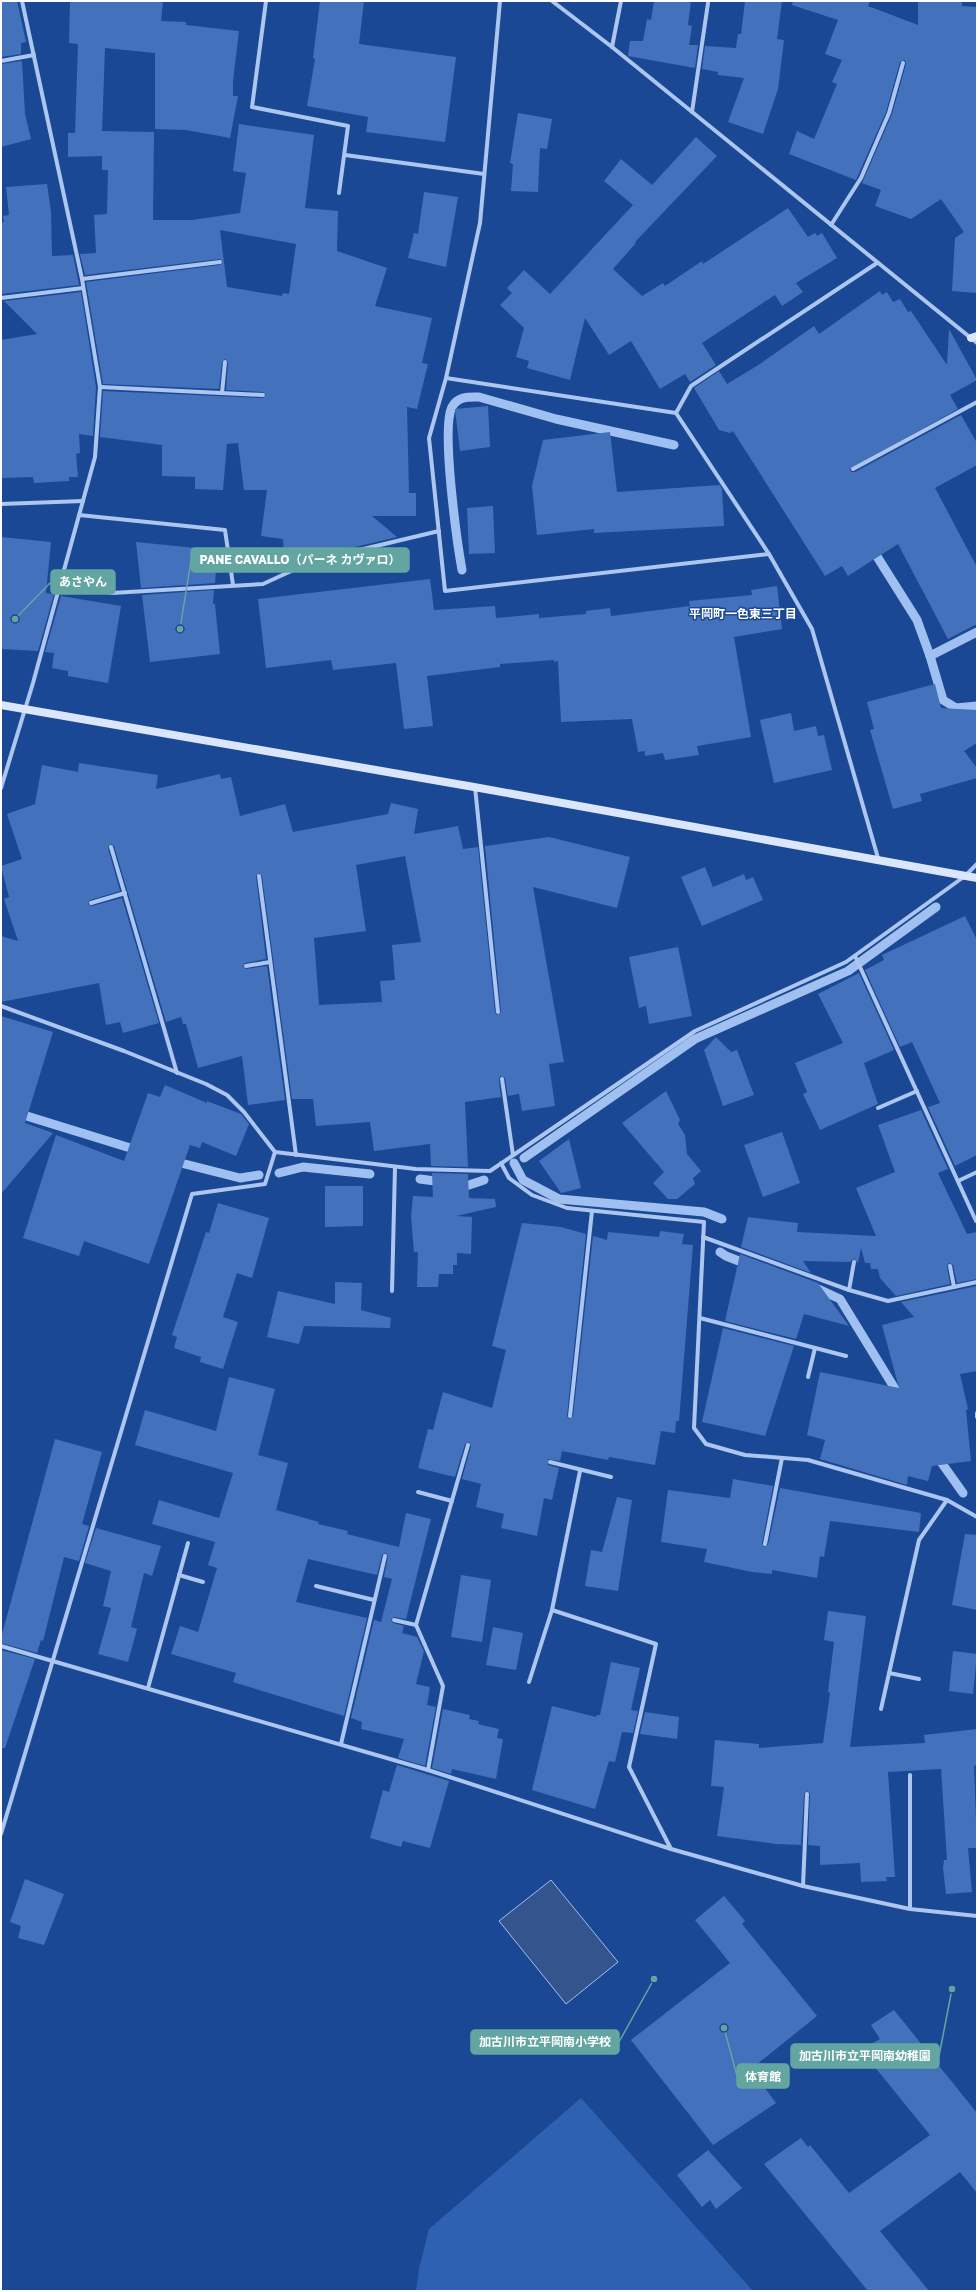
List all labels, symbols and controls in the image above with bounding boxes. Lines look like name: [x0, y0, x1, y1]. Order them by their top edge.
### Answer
callout: PANE CAVALLO（パーネ カヴァロ）: [191, 548, 409, 572]
text: PANE CAVALLO（パーネ カヴァロ）: [199, 552, 401, 567]
callout: あさやん: [51, 570, 115, 594]
text: あさやん: [59, 574, 107, 589]
district label: 平岡町一色東三丁目: [689, 606, 797, 621]
callout: 加古川市立平岡南小学校: [471, 2030, 619, 2054]
text: 加古川市立平岡南小学校: [479, 2034, 611, 2049]
callout: 加古川市立平岡南幼稚園: [791, 2044, 939, 2068]
text: 加古川市立平岡南幼稚園: [799, 2048, 931, 2063]
callout: 体育館: [737, 2064, 789, 2088]
text: 体育館: [745, 2069, 781, 2084]

